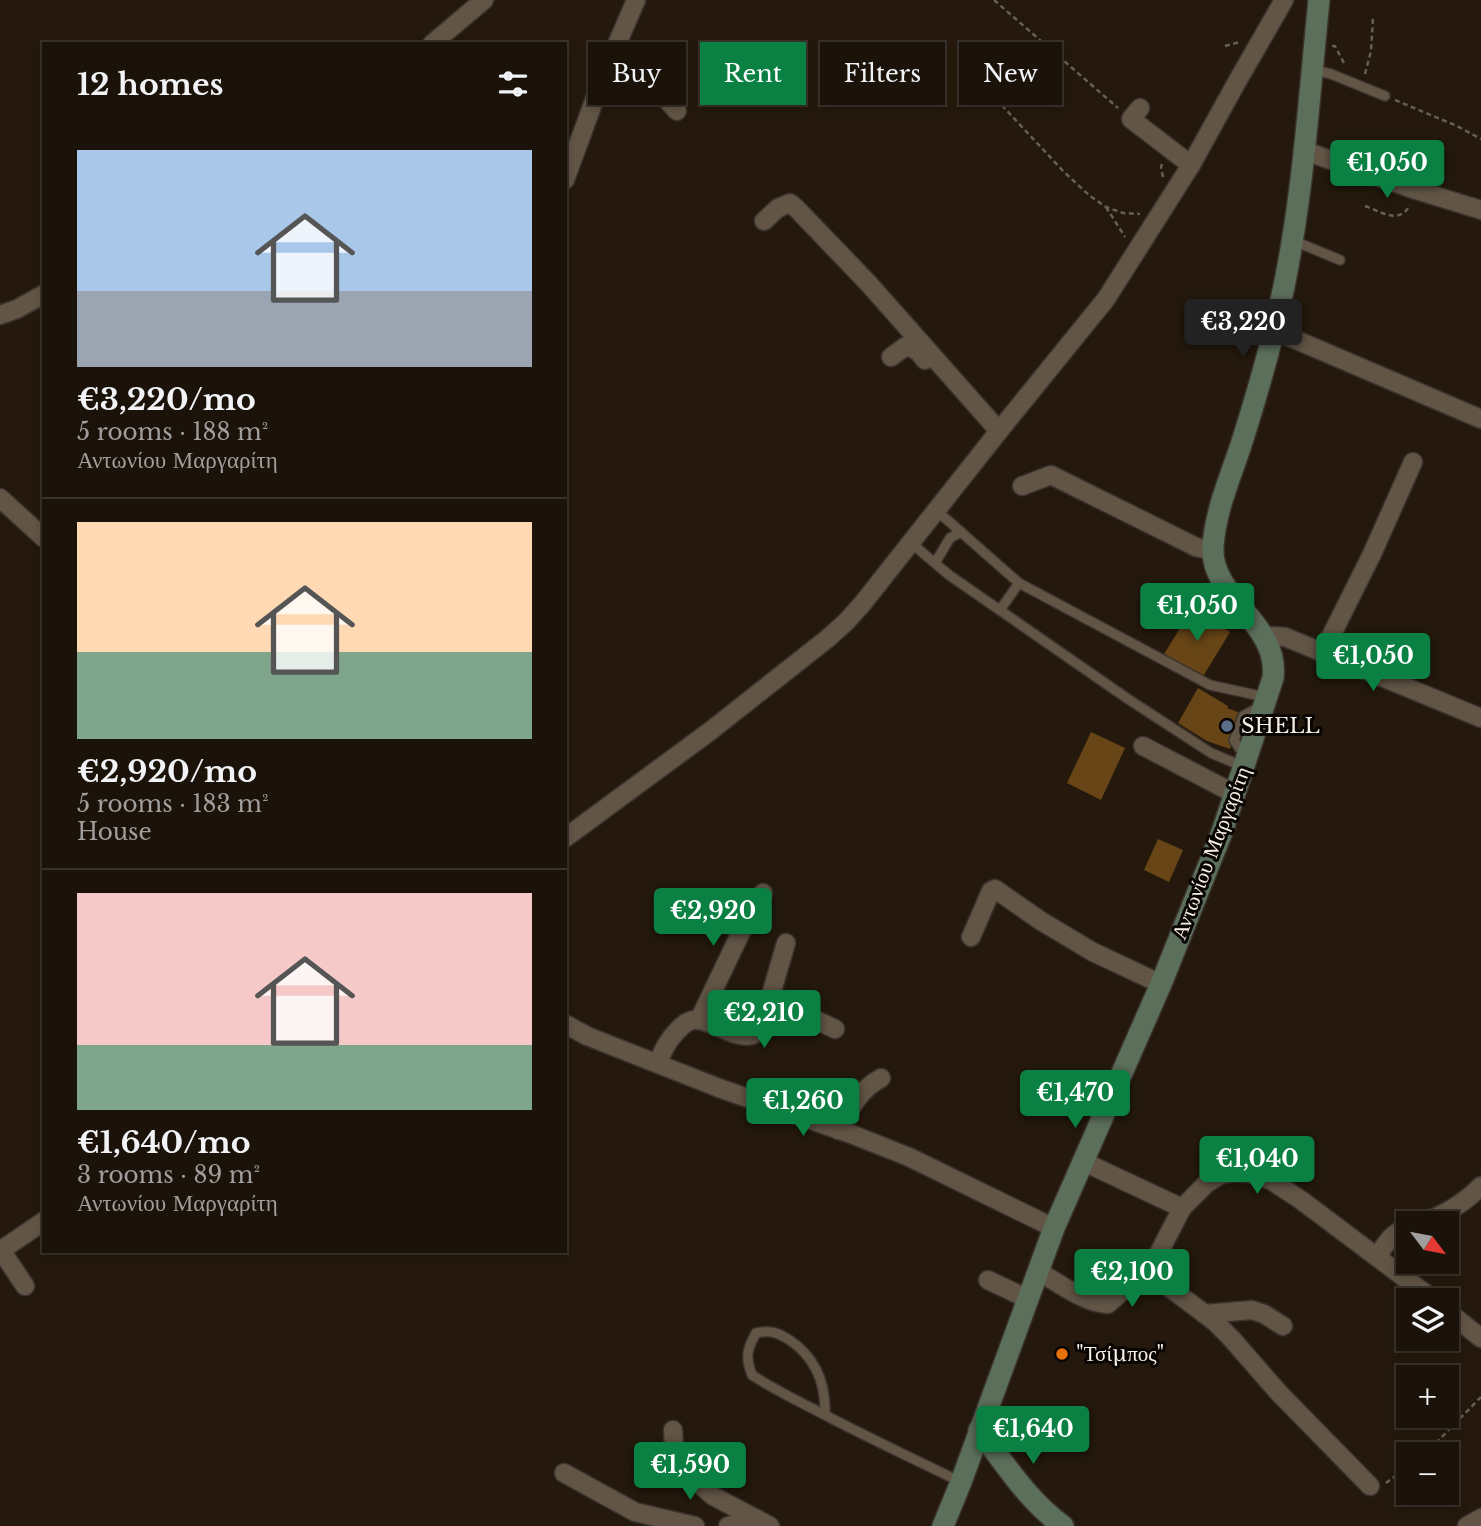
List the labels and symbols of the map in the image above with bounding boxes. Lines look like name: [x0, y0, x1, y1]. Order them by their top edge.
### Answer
pin: €1,050: [1330, 140, 1444, 200]
pin: €3,220: [1186, 300, 1300, 359]
pin: €1,050: [1140, 584, 1254, 643]
pin: €1,050: [1316, 634, 1430, 693]
place label: SHELL: [1241, 713, 1320, 739]
marker: SHELL: [1219, 718, 1235, 734]
street label: Αντωνίου Μαργαρίτη: [1166, 763, 1256, 943]
pin: €2,920: [656, 888, 770, 948]
pin: €2,210: [707, 990, 821, 1050]
pin: €1,470: [1018, 1070, 1132, 1130]
pin: €1,260: [746, 1078, 860, 1138]
pin: €1,040: [1200, 1136, 1314, 1196]
north arrow: [1396, 1211, 1460, 1274]
pin: €2,100: [1075, 1250, 1189, 1309]
place label: "Τσίμπος": [1076, 1341, 1164, 1367]
marker: "Τσίμπος": [1054, 1346, 1070, 1362]
pin: €1,640: [976, 1406, 1090, 1466]
pin: €1,590: [633, 1442, 747, 1502]

